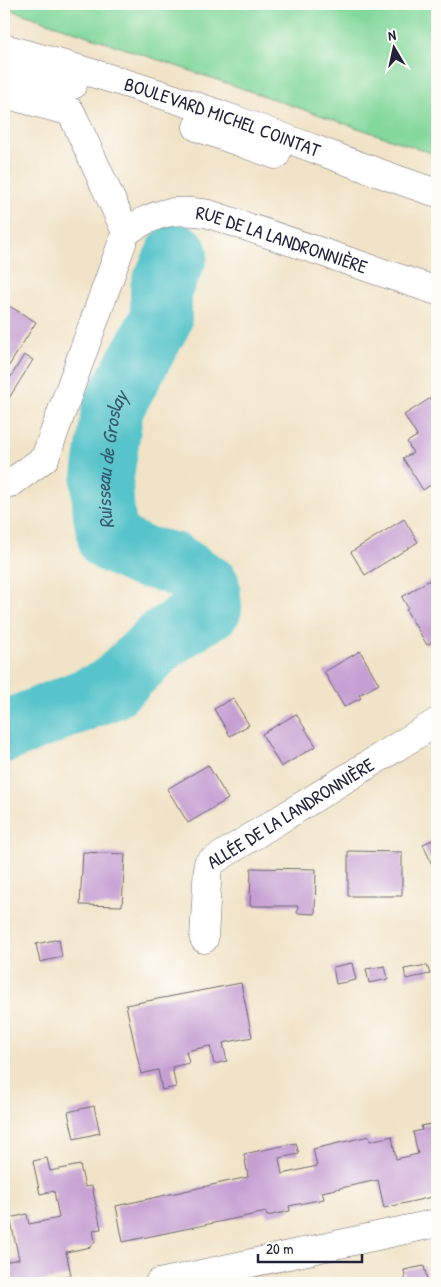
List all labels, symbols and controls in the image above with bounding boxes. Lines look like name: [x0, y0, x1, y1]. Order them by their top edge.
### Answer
north arrow: [368, 22, 418, 72]
text: N: [387, 25, 398, 45]
street label: BOULEVARD MICHEL COINTAT: [121, 71, 325, 163]
street label: RUE DE LA LANDRONNIÈRE: [195, 199, 371, 280]
water label: Ruisseau de Groslay: [88, 383, 135, 532]
street label: ALLÉE DE LA LANDRONNIÈRE: [202, 751, 379, 875]
scale bar: [258, 1232, 362, 1264]
text: 20 m: [266, 1238, 293, 1259]

